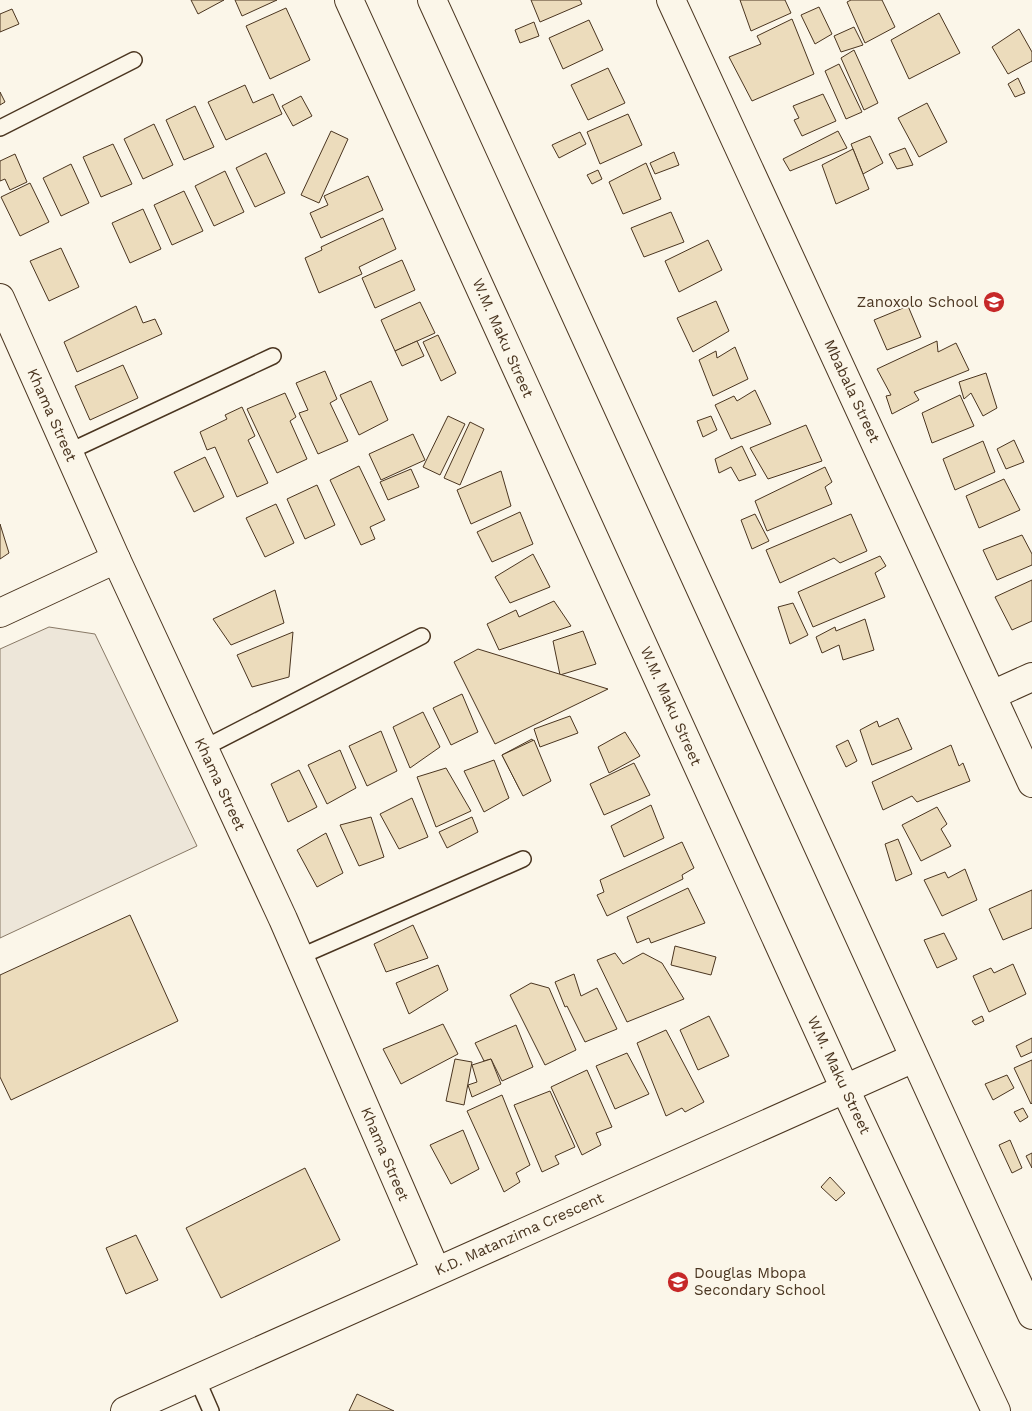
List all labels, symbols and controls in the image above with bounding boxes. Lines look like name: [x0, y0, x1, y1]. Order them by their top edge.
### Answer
street label: W.M. Maku Street: [469, 276, 538, 401]
school or university icon: Zanoxolo School: [982, 290, 1006, 314]
place label: Zanoxolo School: [857, 293, 978, 311]
street label: Mbabala Street: [820, 337, 884, 446]
street label: Khama Street: [23, 366, 81, 465]
street label: W.M. Maku Street: [637, 644, 706, 769]
street label: Khama Street: [191, 735, 250, 834]
street label: W.M. Maku Street: [804, 1013, 875, 1138]
street label: Khama Street: [357, 1104, 413, 1204]
street label: K.D. Matanzima Crescent: [432, 1188, 607, 1279]
place label: Douglas Mbopa Secondary School: [694, 1264, 826, 1299]
school or university icon: Douglas Mbopa Secondary School: [666, 1270, 690, 1294]

